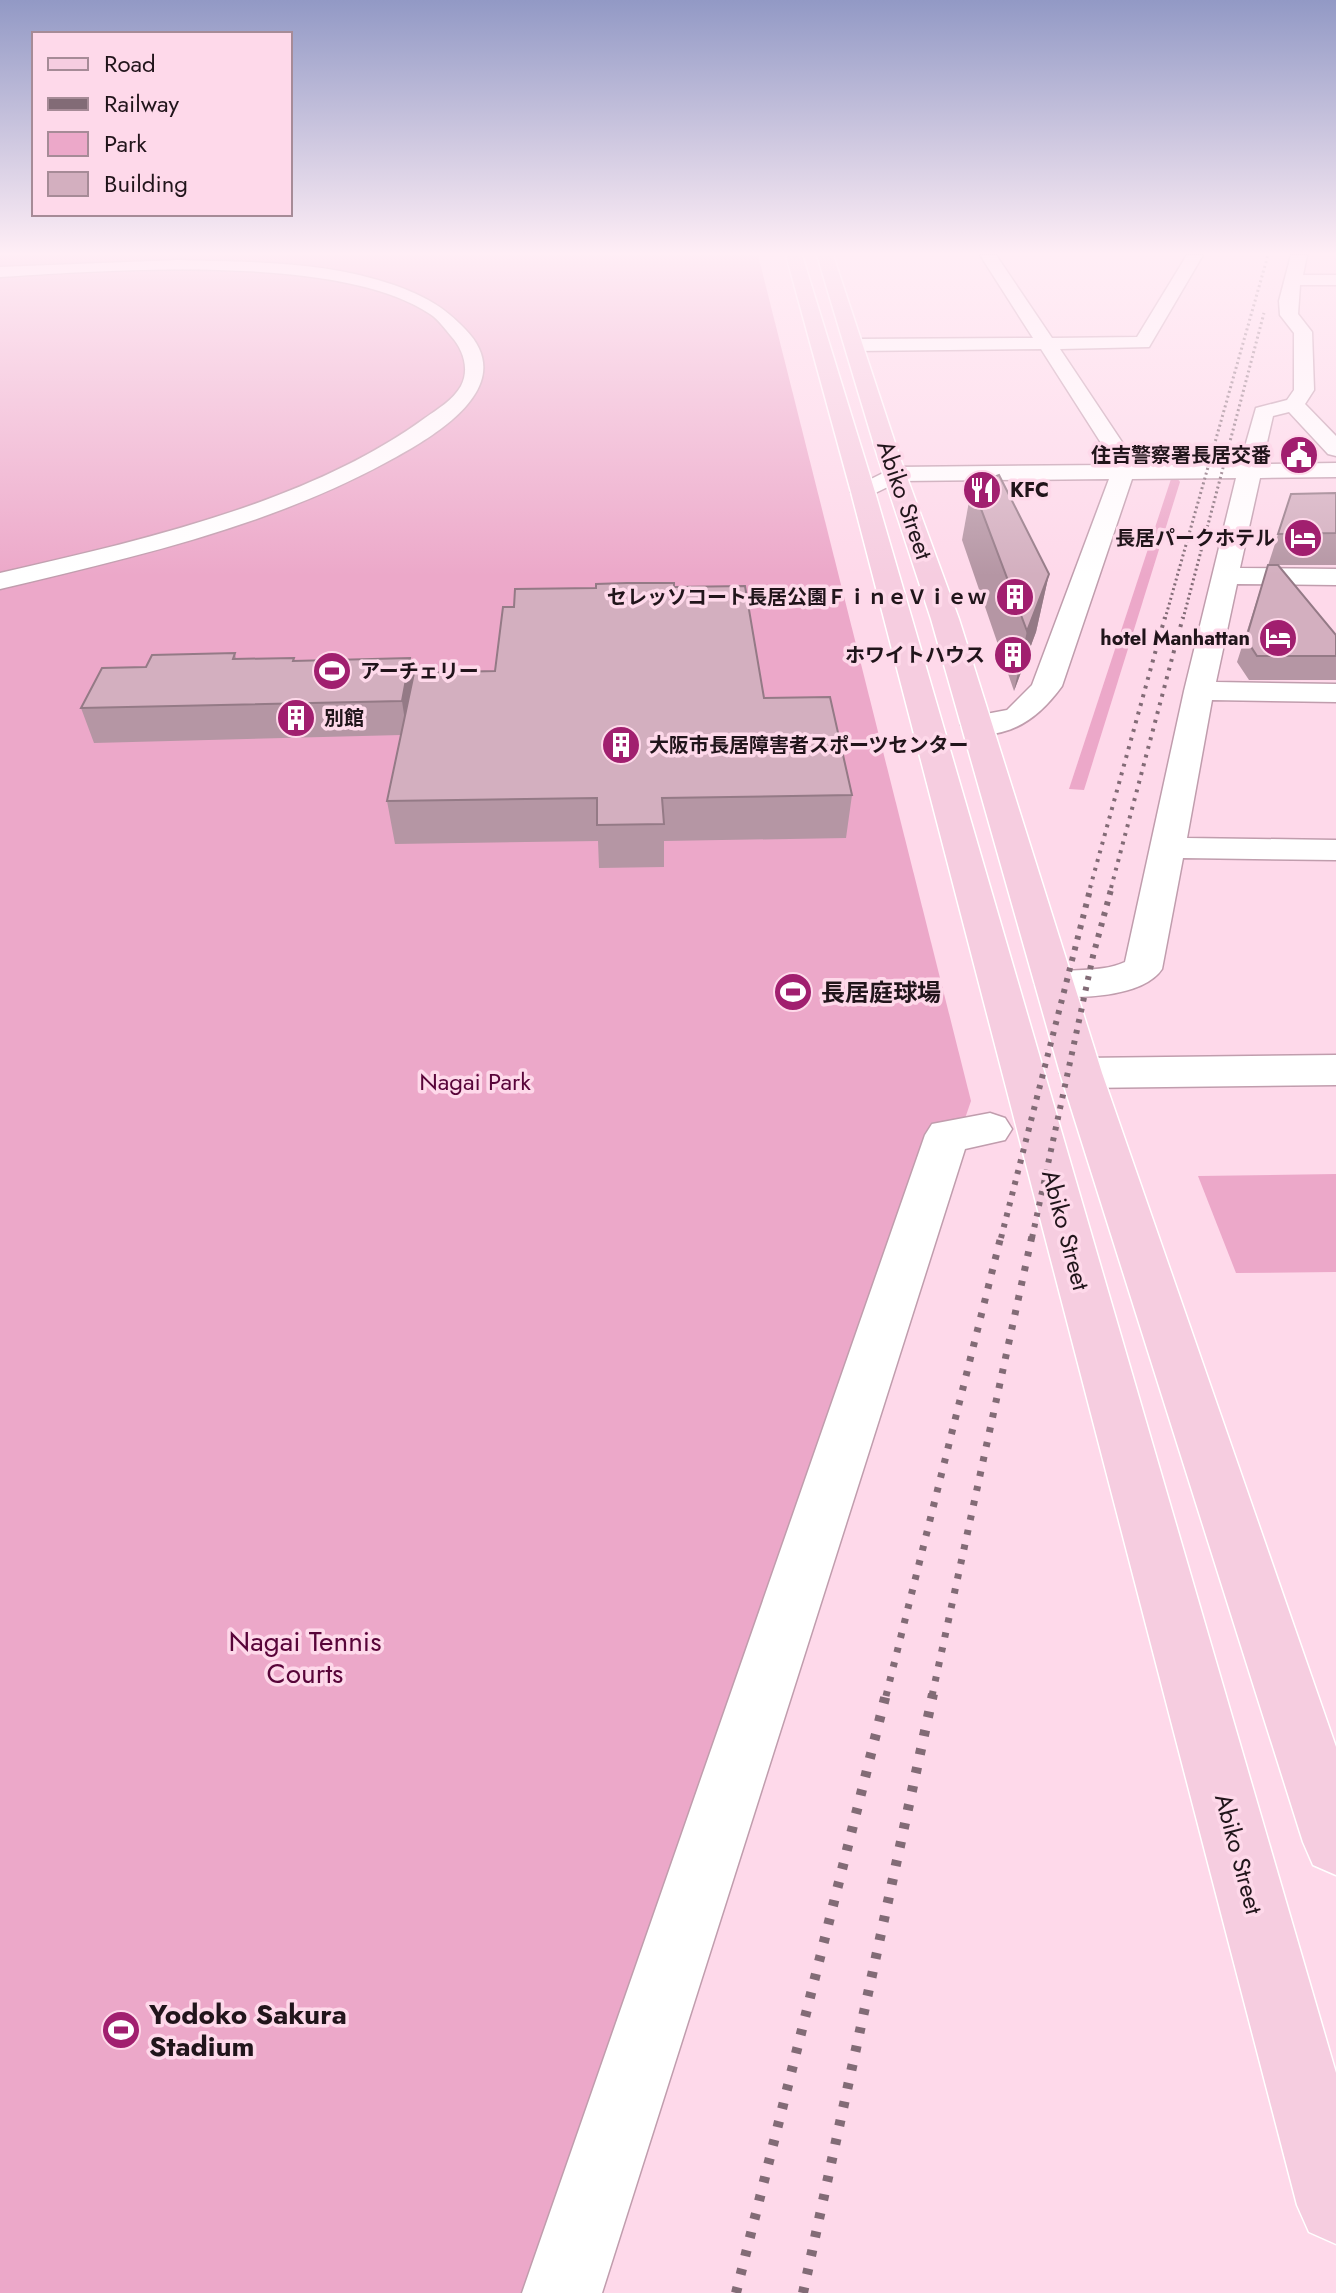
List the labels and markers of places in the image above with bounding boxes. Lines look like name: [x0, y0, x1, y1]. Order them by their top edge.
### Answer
public building icon: 住吉警察署長居交番: [1278, 434, 1320, 476]
place label: 住吉警察署長居交番: [1091, 441, 1271, 470]
restaurant icon: KFC: [961, 469, 1003, 511]
place label: KFC: [1010, 476, 1049, 505]
hotel icon: 長居パークホテル: [1282, 517, 1324, 559]
place label: 長居パークホテル: [1115, 524, 1275, 553]
building icon: セレッソコート長居公園ＦｉｎｅＶｉｅｗ: [994, 576, 1036, 618]
place label: セレッソコート長居公園ＦｉｎｅＶｉｅｗ: [607, 583, 987, 612]
hotel icon: hotel Manhattan: [1257, 617, 1299, 659]
place label: hotel Manhattan: [1100, 624, 1250, 653]
building icon: ホワイトハウス: [992, 634, 1034, 676]
place label: ホワイトハウス: [845, 641, 985, 670]
sports icon: アーチェリー: [311, 650, 353, 692]
place label: アーチェリー: [360, 657, 479, 686]
building icon: 別館: [275, 697, 317, 739]
place label: 別館: [324, 704, 364, 733]
building icon: 大阪市長居障害者スポーツセンター: [600, 724, 642, 766]
place label: 大阪市長居障害者スポーツセンター: [649, 731, 969, 760]
sports icon: 長居庭球場: [772, 971, 814, 1013]
place label: 長居庭球場: [821, 975, 941, 1010]
place label: Yodoko Sakura Stadium: [148, 1994, 347, 2067]
sports icon: Yodoko Sakura Stadium: [100, 2009, 142, 2051]

